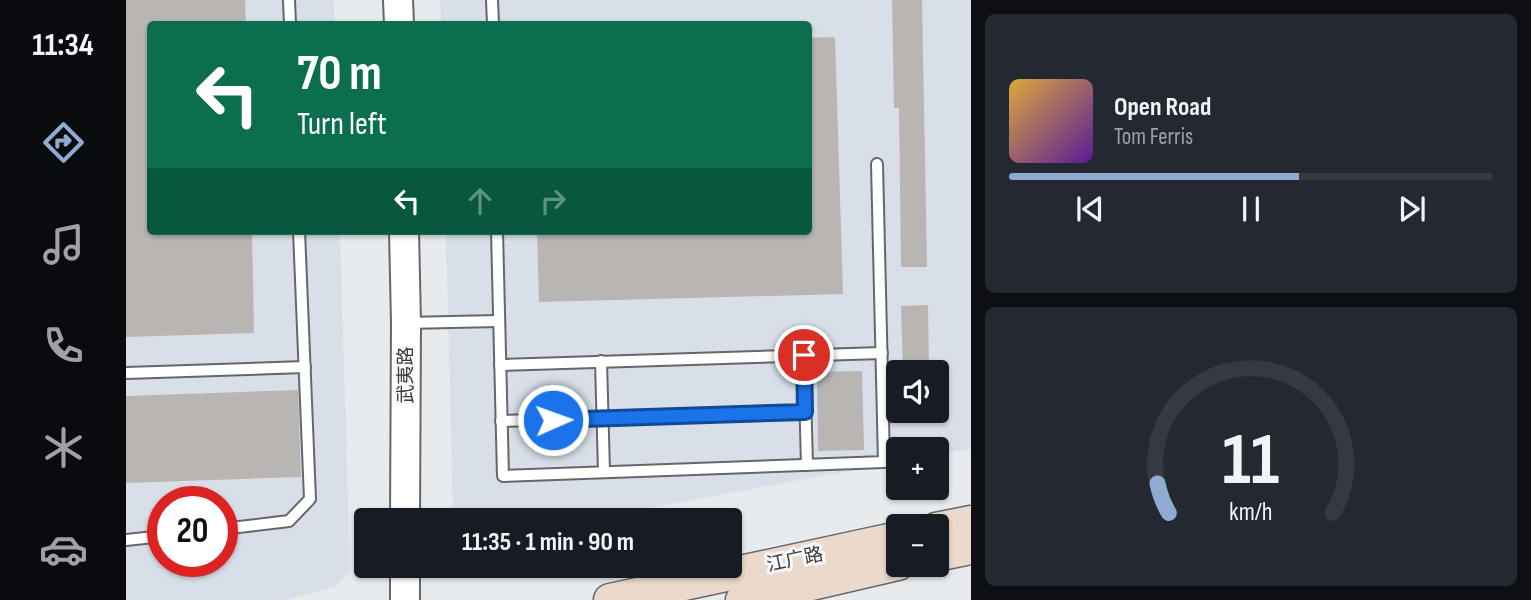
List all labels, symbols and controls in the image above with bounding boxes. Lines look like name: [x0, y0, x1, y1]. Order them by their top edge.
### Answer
text: 11:34: [32, 26, 94, 65]
text: 70 m: [297, 45, 382, 104]
icon: left: [182, 49, 273, 140]
text: Open Road: [1114, 92, 1211, 123]
text: Turn left: [297, 105, 387, 144]
icon: directions: [39, 118, 88, 167]
text: Tom Ferris: [1114, 123, 1193, 151]
icon: left: [388, 182, 426, 220]
icon: ahead: [461, 182, 499, 220]
icon: right: [534, 182, 572, 220]
icon: previous: [1071, 190, 1109, 228]
icon: pause: [1232, 190, 1270, 228]
icon: next: [1393, 190, 1431, 228]
icon: music: [39, 220, 88, 269]
icon: phone: [39, 321, 88, 370]
pin: [774, 325, 834, 385]
icon: arrive: [785, 336, 823, 374]
street label: 武夷路: [395, 346, 418, 404]
map controls: [886, 360, 949, 577]
button: sound: [886, 360, 949, 423]
position arrow: [516, 383, 590, 457]
text: 11: [1222, 417, 1280, 505]
icon: climate: [39, 423, 88, 472]
button: +: [886, 437, 949, 500]
speed limit sign: 20: [147, 486, 238, 577]
text: km/h: [1229, 496, 1273, 527]
button: −: [886, 514, 949, 577]
icon: car: [39, 525, 88, 574]
text: 11:35 · 1 min · 90 m: [462, 527, 634, 558]
street label: 江广路: [765, 543, 825, 577]

